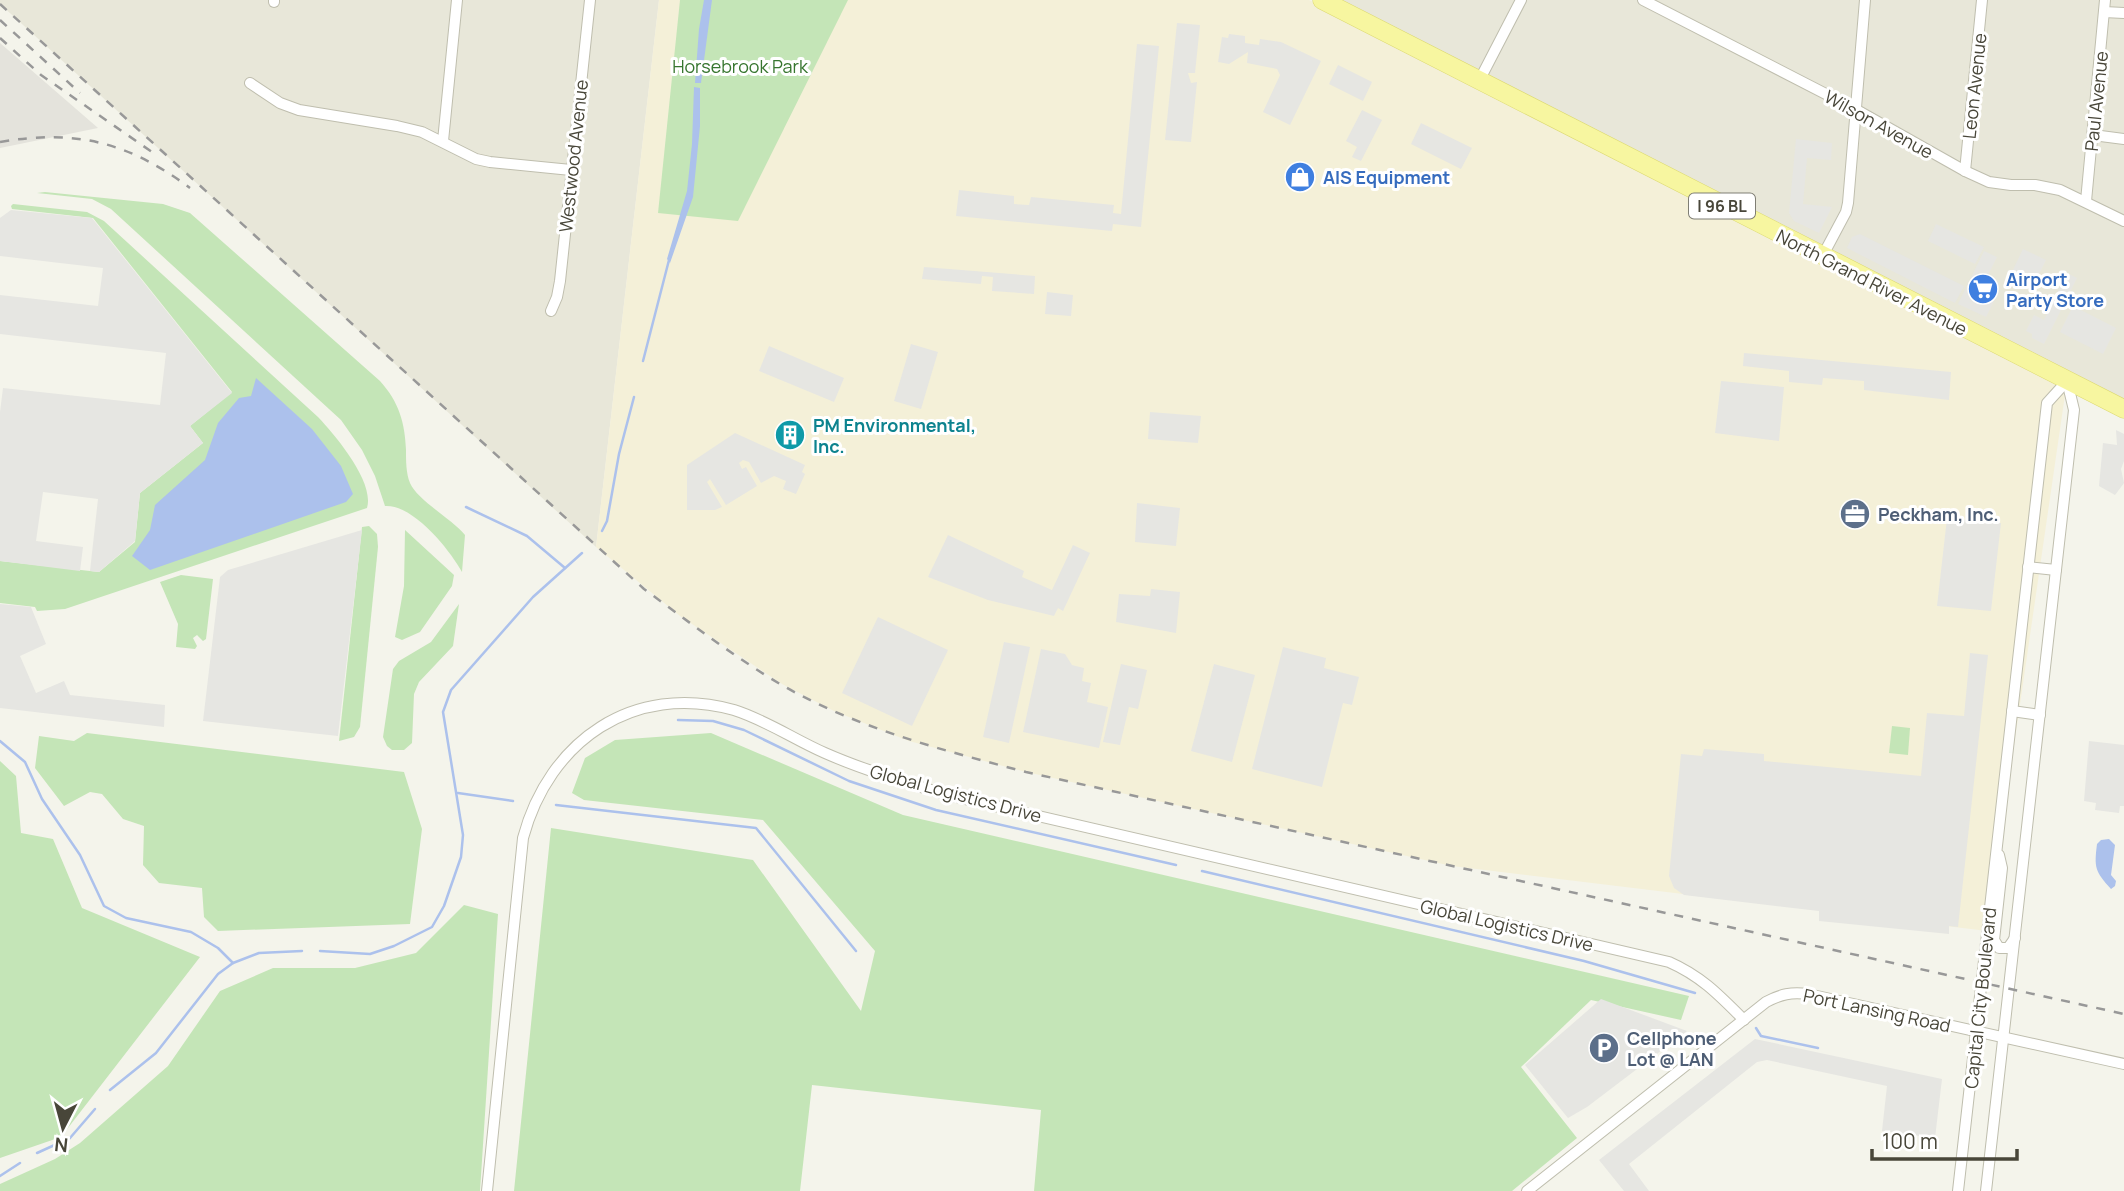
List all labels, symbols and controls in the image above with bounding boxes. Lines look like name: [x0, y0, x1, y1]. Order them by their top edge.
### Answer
street label: Leon Avenue: [1957, 32, 1991, 140]
street label: Paul Avenue: [2079, 50, 2113, 152]
park label: Horsebrook Park: [672, 54, 809, 78]
street label: Westwood Avenue: [553, 78, 593, 234]
street label: Wilson Avenue: [1820, 84, 1938, 164]
shop icon: AIS Equipment: [1283, 160, 1317, 194]
place label: AIS Equipment: [1323, 165, 1450, 189]
road number: I 96 BL: [1689, 194, 1755, 218]
street label: North Grand River Avenue: [1772, 223, 1972, 341]
place label: Airport Party Store: [2006, 267, 2104, 312]
supermarket icon: Airport Party Store: [1966, 272, 2000, 306]
place label: PM Environmental, Inc.: [813, 413, 976, 458]
building icon: PM Environmental, Inc.: [773, 418, 807, 452]
office icon: Peckham, Inc.: [1838, 497, 1872, 531]
place label: Peckham, Inc.: [1878, 502, 1999, 526]
street label: Global Logistics Drive: [868, 759, 1044, 827]
street label: Global Logistics Drive: [1418, 893, 1596, 957]
street label: Capital City Boulevard: [1959, 906, 2001, 1090]
street label: Port Lansing Road: [1801, 983, 1953, 1037]
place label: Cellphone Lot @ LAN: [1627, 1026, 1717, 1071]
parking icon: Cellphone Lot @ LAN: [1587, 1031, 1621, 1065]
north arrow: [28, 1093, 98, 1163]
scale bar: [1872, 1118, 2017, 1162]
text: 100 m: [1882, 1127, 1938, 1155]
text: N: [53, 1131, 69, 1159]

